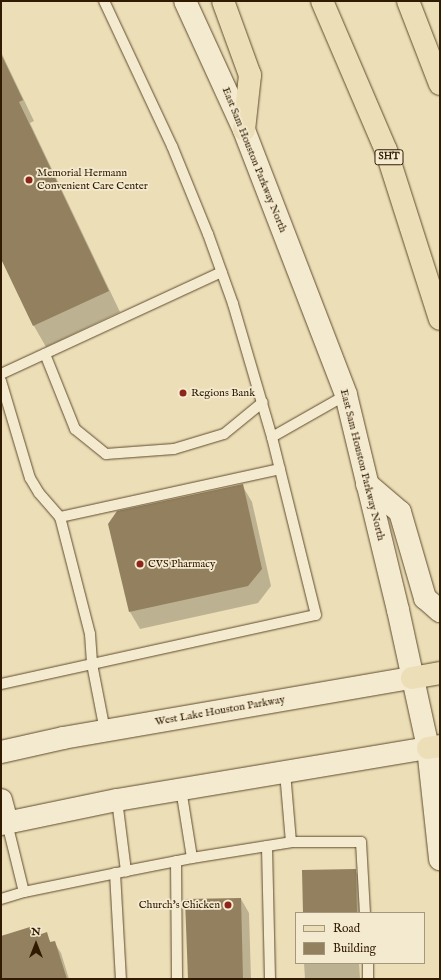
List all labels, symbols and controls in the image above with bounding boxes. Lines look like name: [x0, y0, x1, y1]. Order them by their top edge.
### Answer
street label: East Sam Houston Parkway North: [219, 85, 289, 235]
road number: SHT: [374, 149, 404, 165]
place label: Memorial Hermann Convenient Care Center: [37, 167, 148, 193]
marker: Memorial Hermann Convenient Care Center: [24, 175, 34, 185]
place label: Regions Bank: [191, 386, 255, 400]
marker: Regions Bank: [178, 388, 188, 398]
street label: East Sam Houston Parkway North: [337, 388, 387, 542]
place label: CVS Pharmacy: [148, 557, 215, 571]
marker: CVS Pharmacy: [135, 559, 145, 569]
street label: West Lake Houston Parkway: [154, 693, 286, 729]
place label: Church's Chicken: [139, 898, 220, 912]
marker: Church's Chicken: [223, 900, 233, 910]
legend: [295, 912, 425, 964]
text: Road: [333, 921, 360, 936]
north arrow: [16, 924, 56, 964]
text: N: [31, 925, 41, 939]
text: Building: [333, 941, 376, 956]

